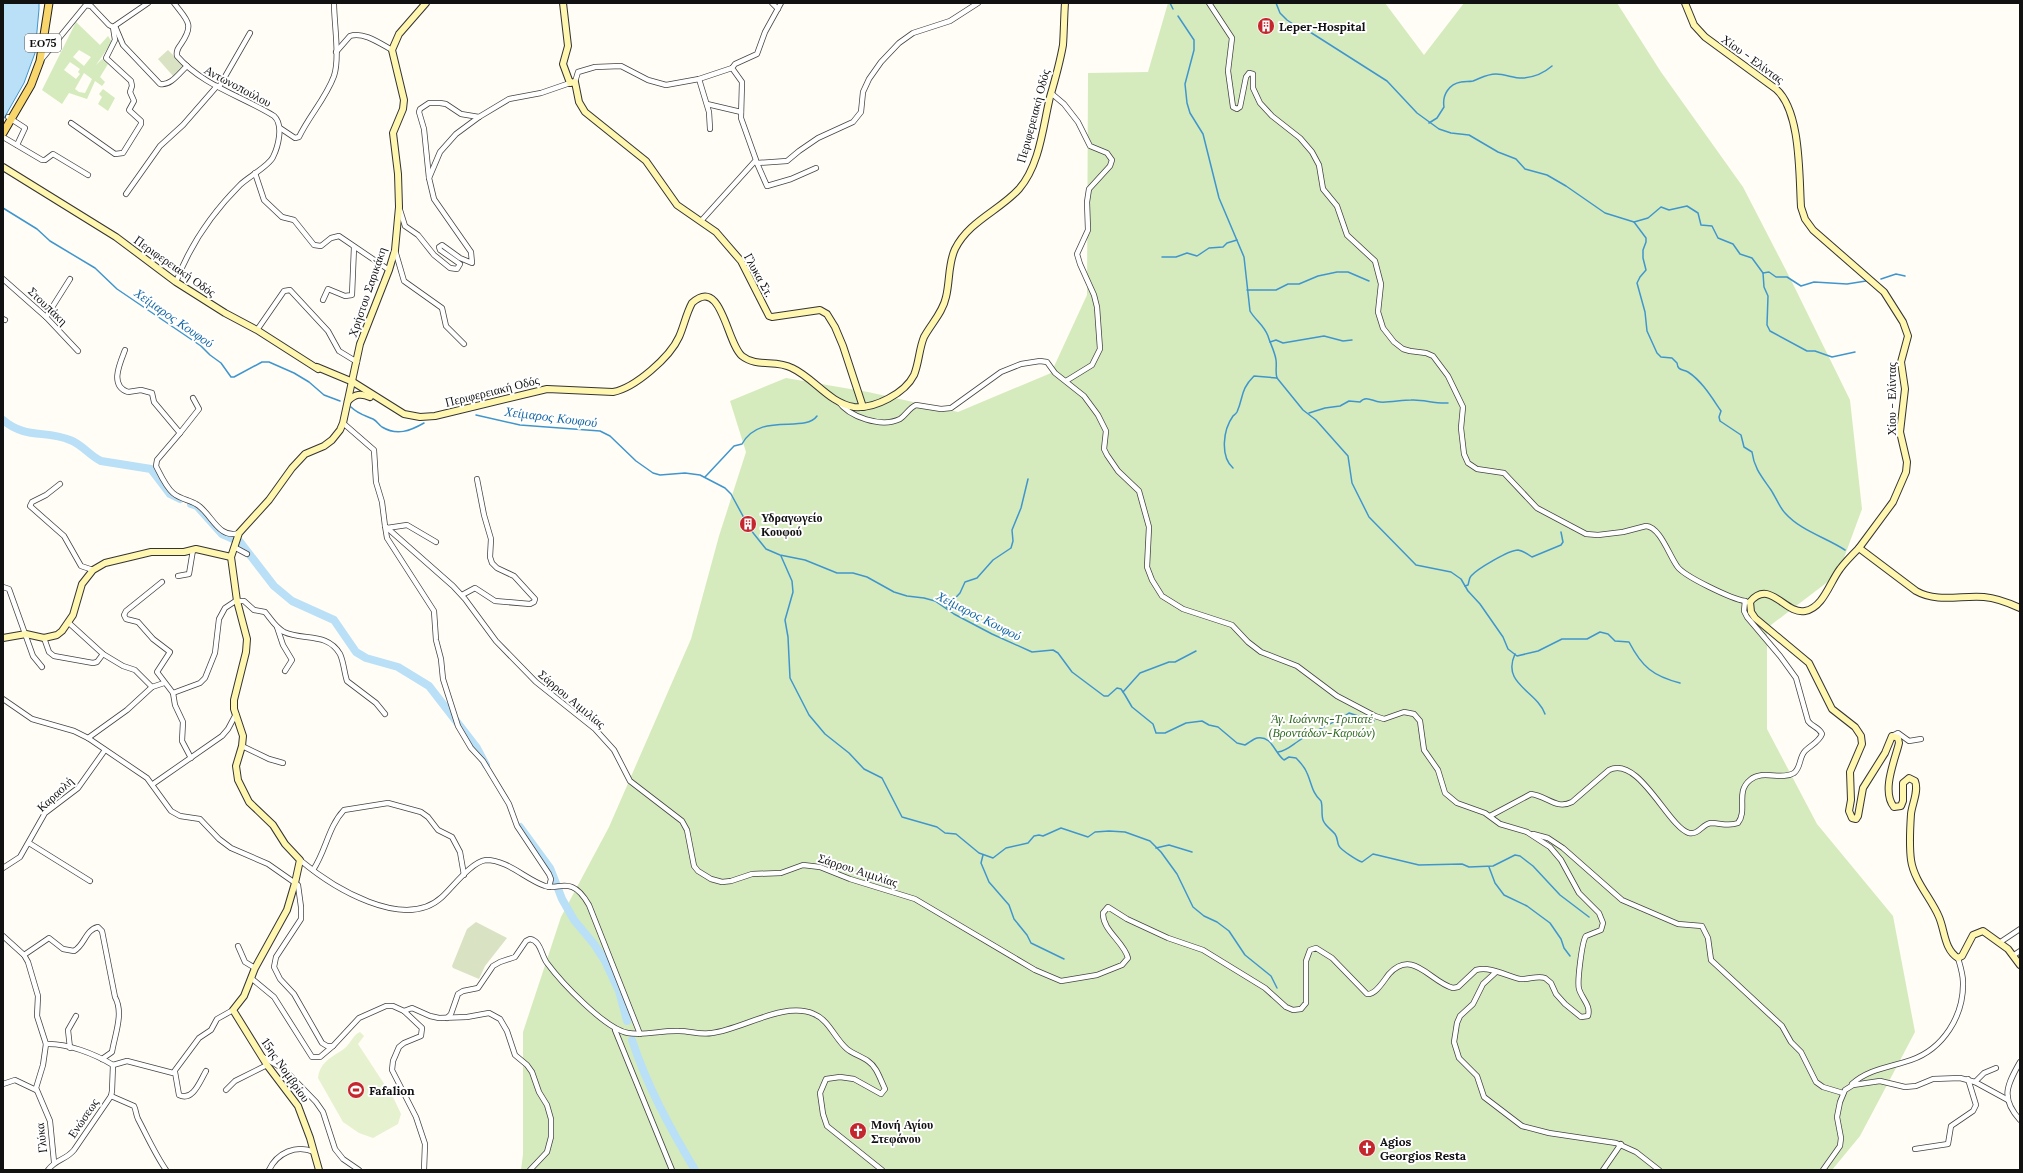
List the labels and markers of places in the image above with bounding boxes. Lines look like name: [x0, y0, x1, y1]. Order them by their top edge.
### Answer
building icon: Leper-Hospital: [1256, 16, 1276, 36]
place label: Leper-Hospital: [1279, 19, 1366, 34]
place label: Υδραγωγείο Κουφού: [761, 510, 823, 539]
building icon: Υδραγωγείο Κουφού: [738, 514, 758, 534]
sports icon: Fafalion: [346, 1080, 366, 1100]
place label: Fafalion: [369, 1083, 415, 1098]
place label: Μονή Αγίου Στεφάνου: [871, 1117, 933, 1146]
church icon: Μονή Αγίου Στεφάνου: [848, 1121, 868, 1141]
place label: Agios Georgios Resta: [1380, 1134, 1467, 1163]
church icon: Agios Georgios Resta: [1357, 1138, 1377, 1158]

